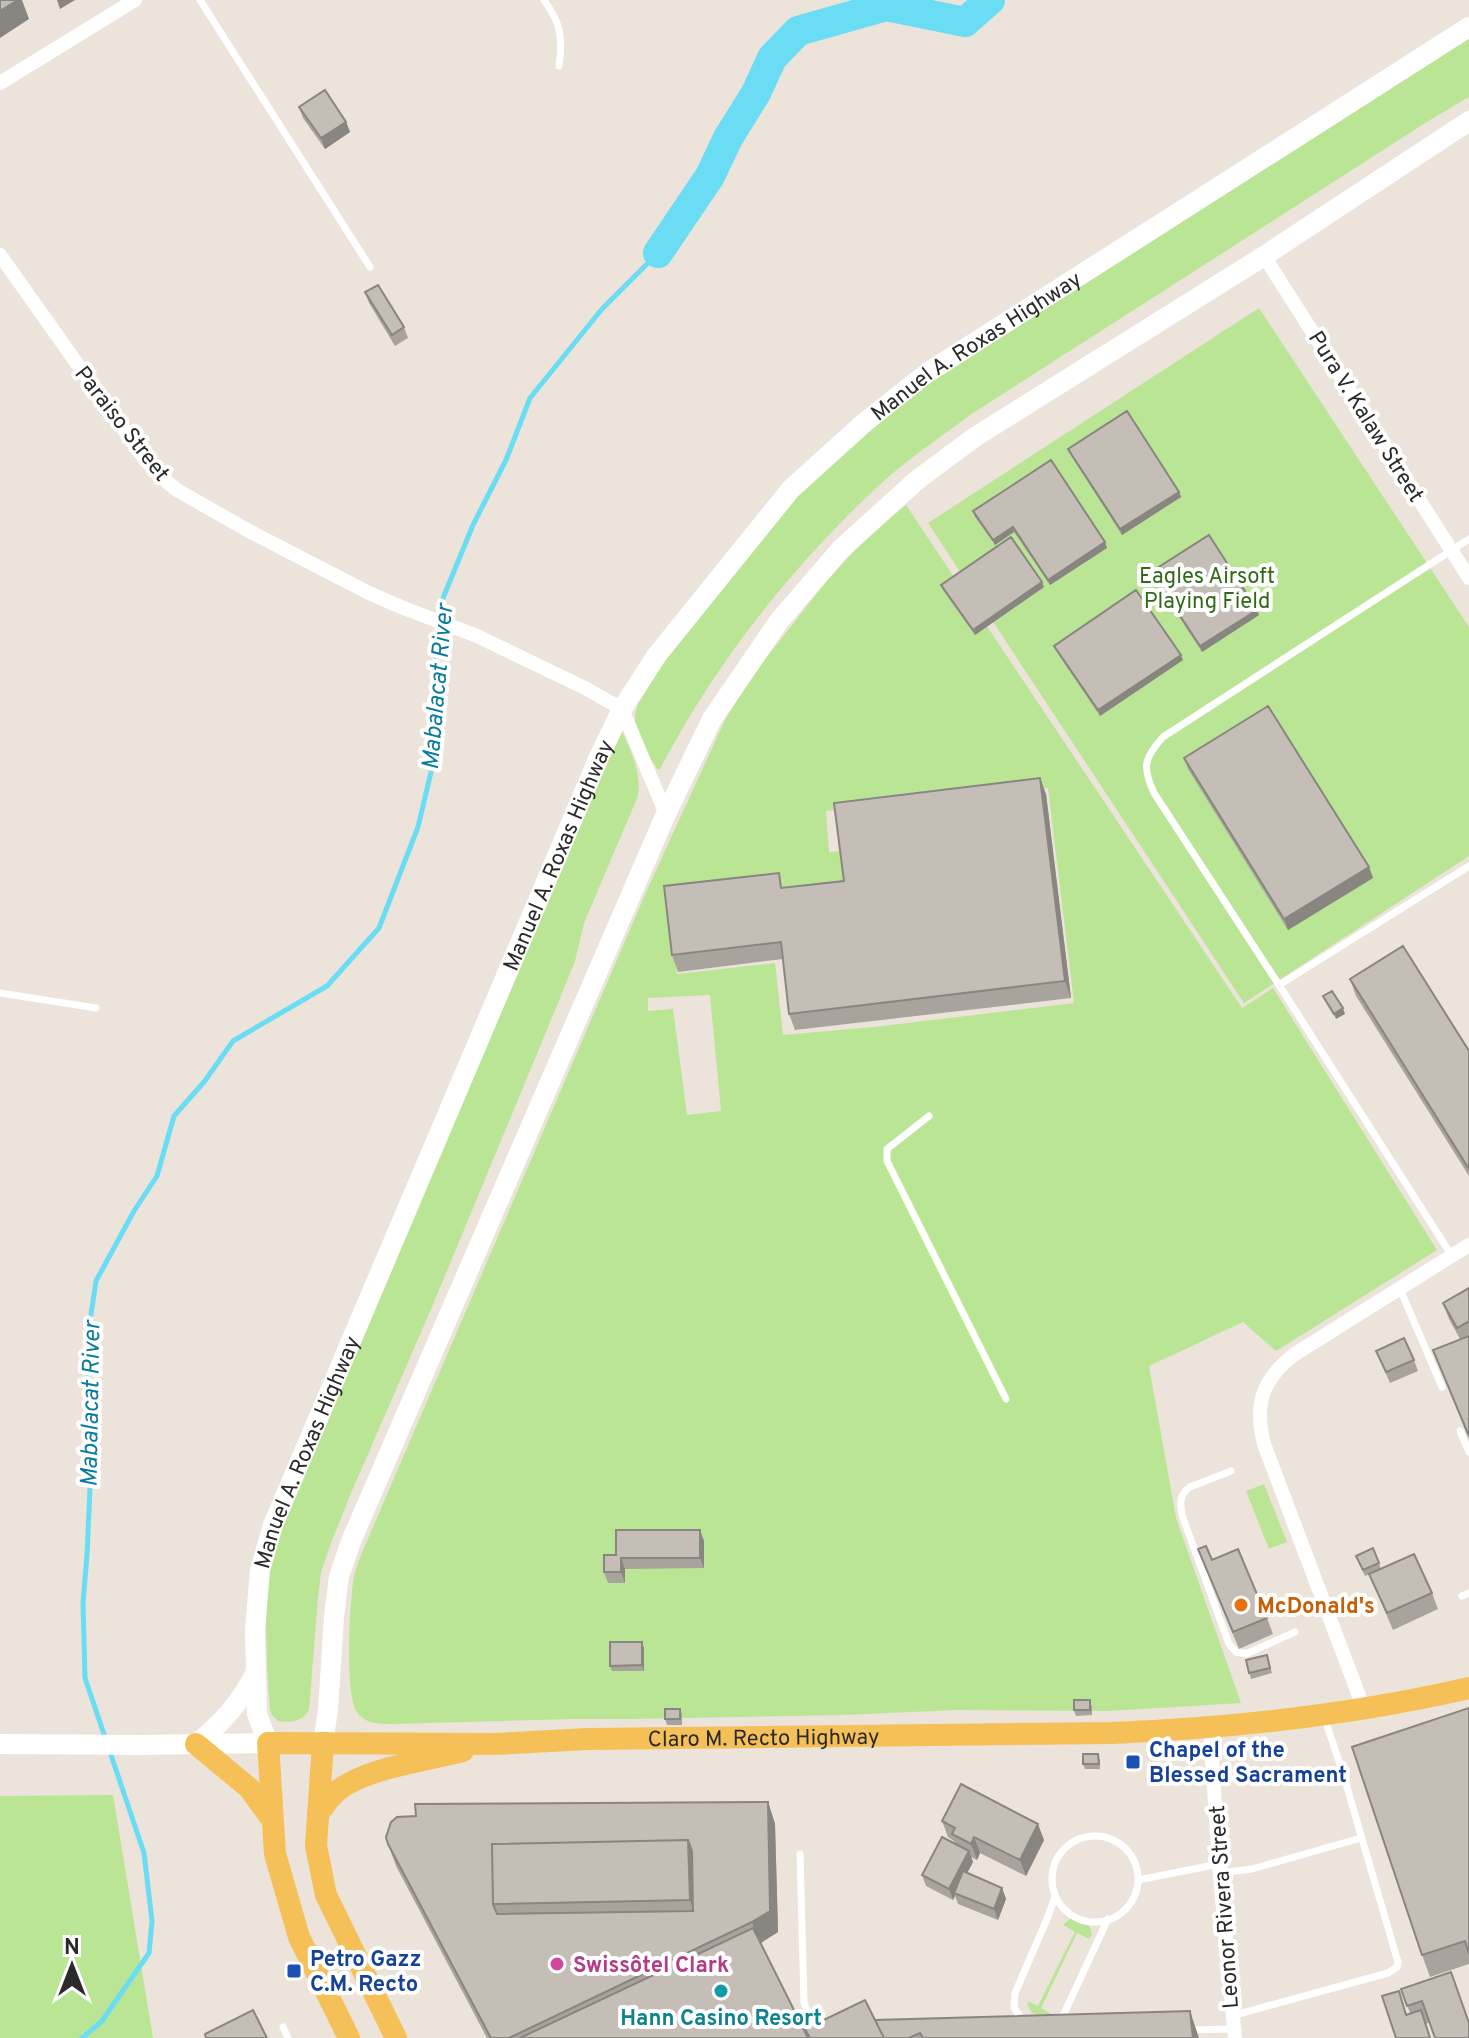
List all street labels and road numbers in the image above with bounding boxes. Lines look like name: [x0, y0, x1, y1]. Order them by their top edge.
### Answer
street label: Manuel A. Roxas Highway: [867, 267, 1087, 428]
street label: Pura V. Kalaw Street: [1301, 327, 1428, 508]
street label: Paraiso Street: [68, 362, 174, 487]
street label: Manuel A. Roxas Highway: [499, 736, 621, 976]
street label: Manuel A. Roxas Highway: [250, 1333, 368, 1572]
street label: Claro M. Recto Highway: [647, 1725, 880, 1754]
street label: Leonor Rivera Street: [1205, 1804, 1246, 2010]

